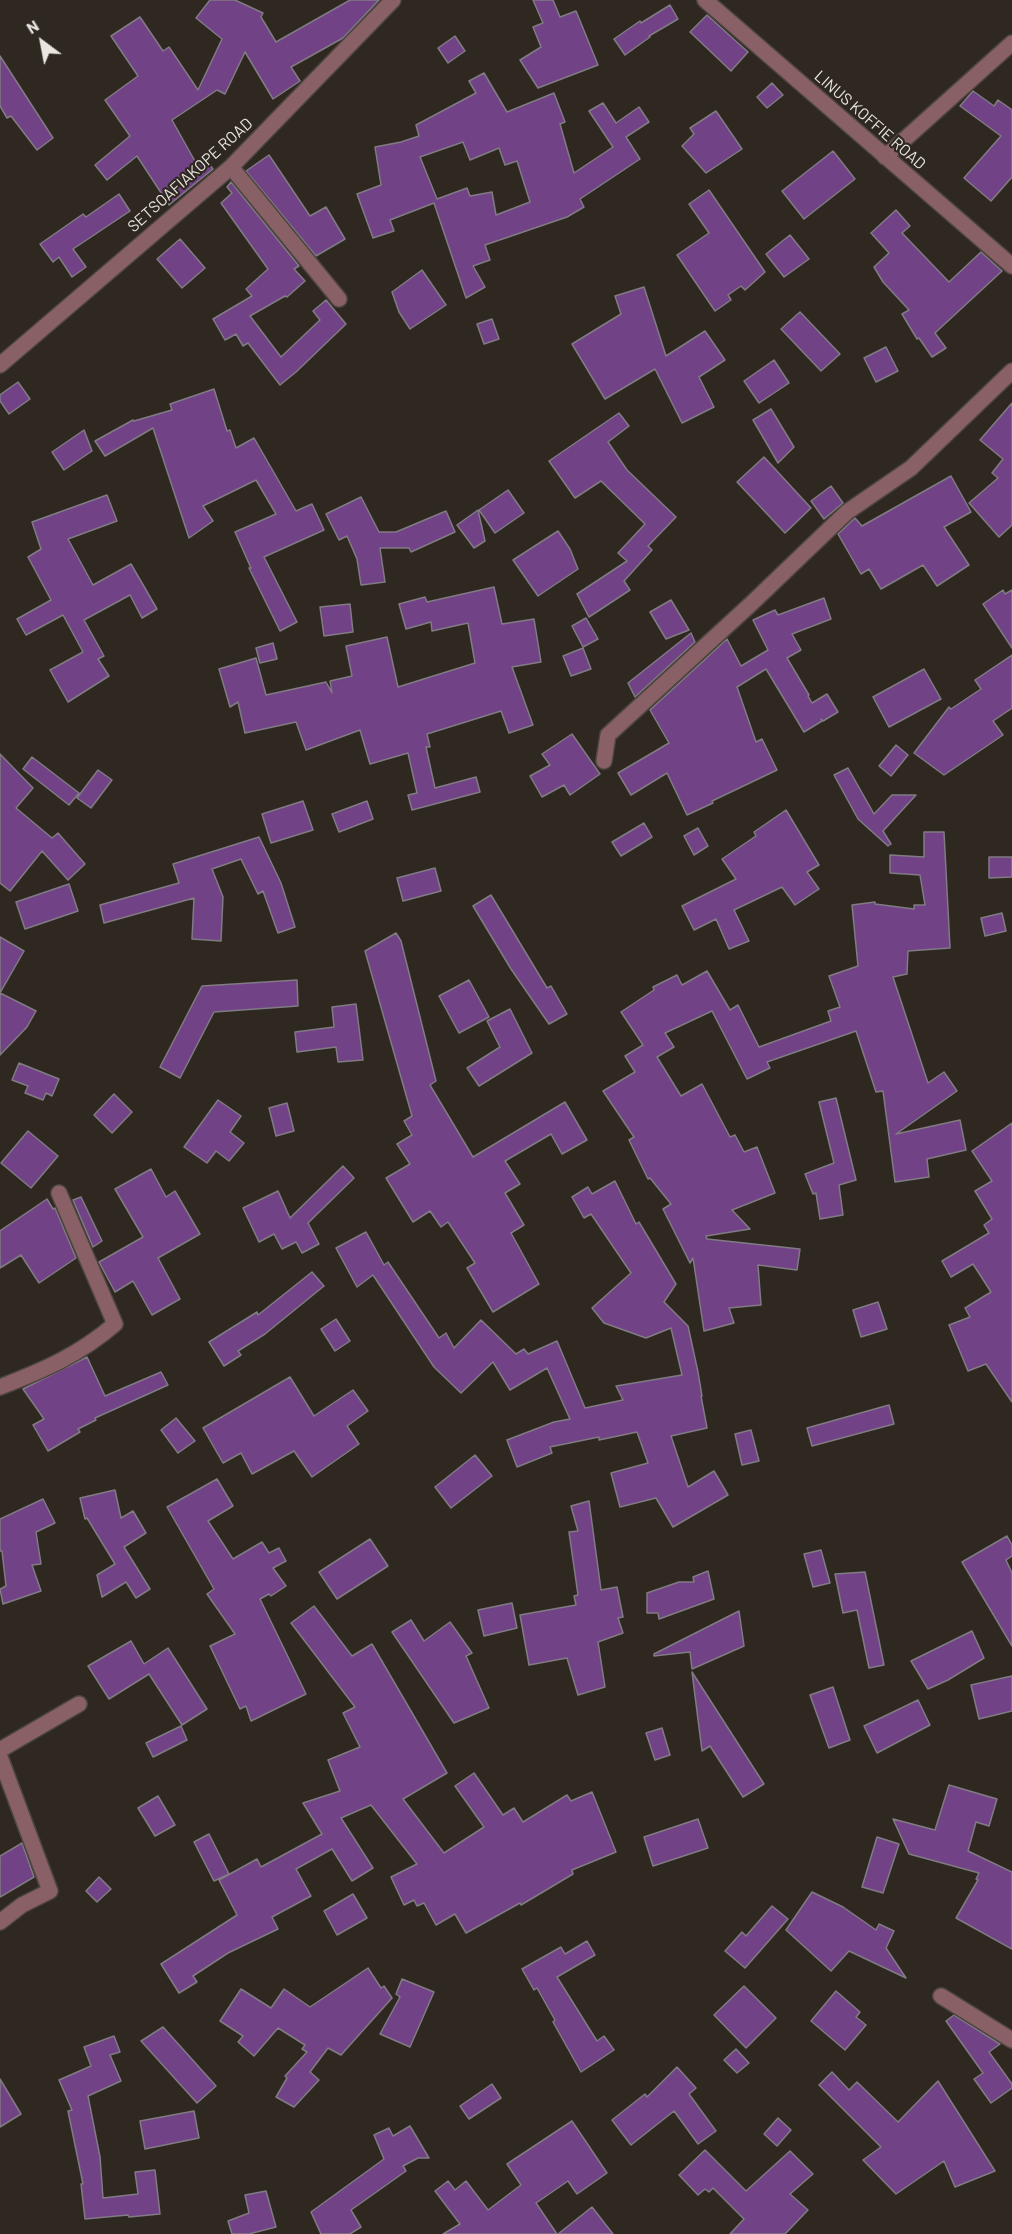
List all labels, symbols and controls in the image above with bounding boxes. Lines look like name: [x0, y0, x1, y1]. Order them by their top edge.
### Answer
north arrow: [12, 12, 72, 72]
text: N: [23, 15, 42, 37]
street label: LINUS KOFFIE ROAD: [810, 66, 930, 174]
street label: SETSOAFIAKOPE ROAD: [124, 114, 256, 236]

